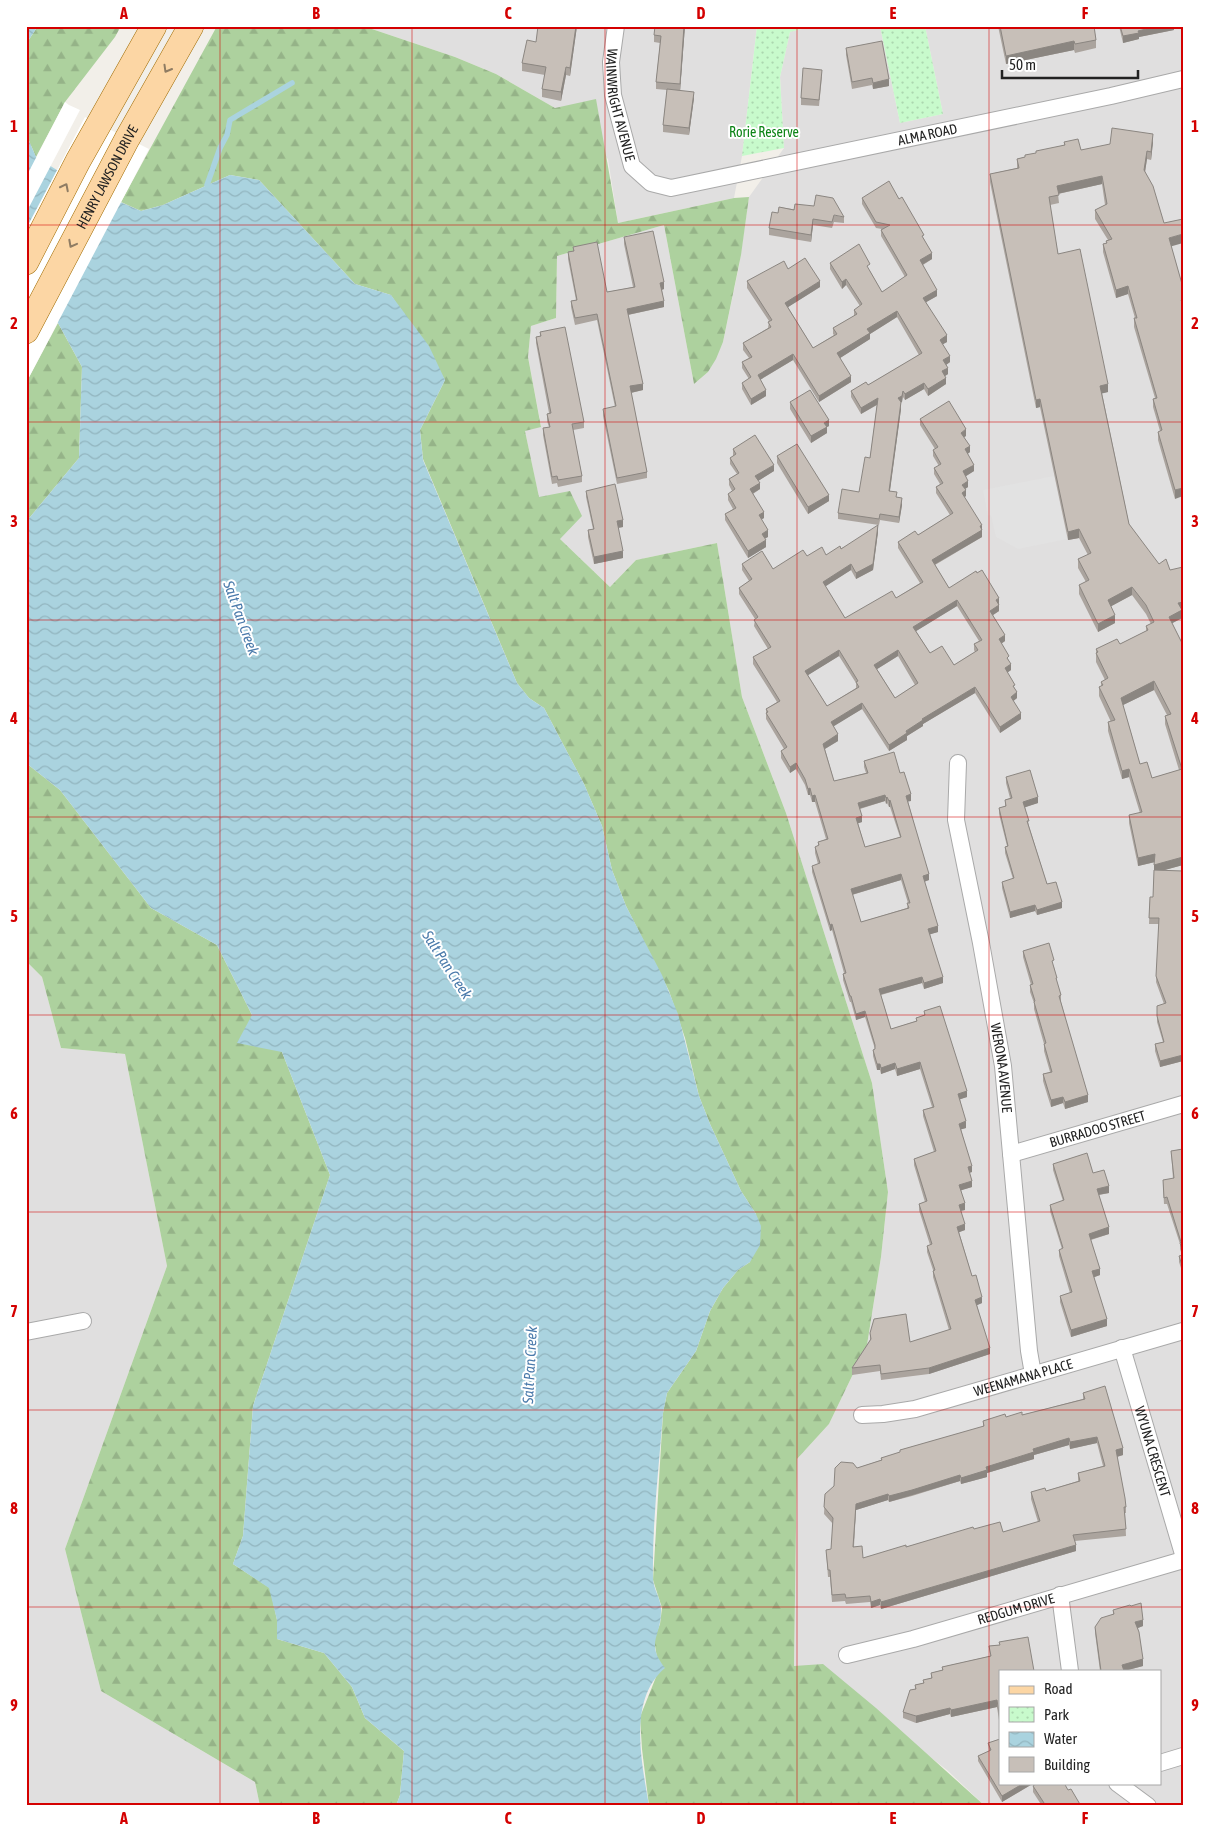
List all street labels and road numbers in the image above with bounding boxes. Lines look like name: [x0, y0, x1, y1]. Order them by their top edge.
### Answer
street label: WAINWRIGHT AVENUE: [603, 47, 638, 163]
street label: ALMA ROAD: [896, 120, 959, 148]
street label: HENRY LAWSON DRIVE: [73, 122, 141, 232]
street label: WERONA AVENUE: [987, 1022, 1015, 1113]
street label: BURRADOO STREET: [1048, 1107, 1147, 1150]
street label: WEENAMANA PLACE: [972, 1356, 1074, 1399]
street label: WYUNA CRESCENT: [1132, 1404, 1174, 1499]
street label: REDGUM DRIVE: [976, 1590, 1056, 1628]

